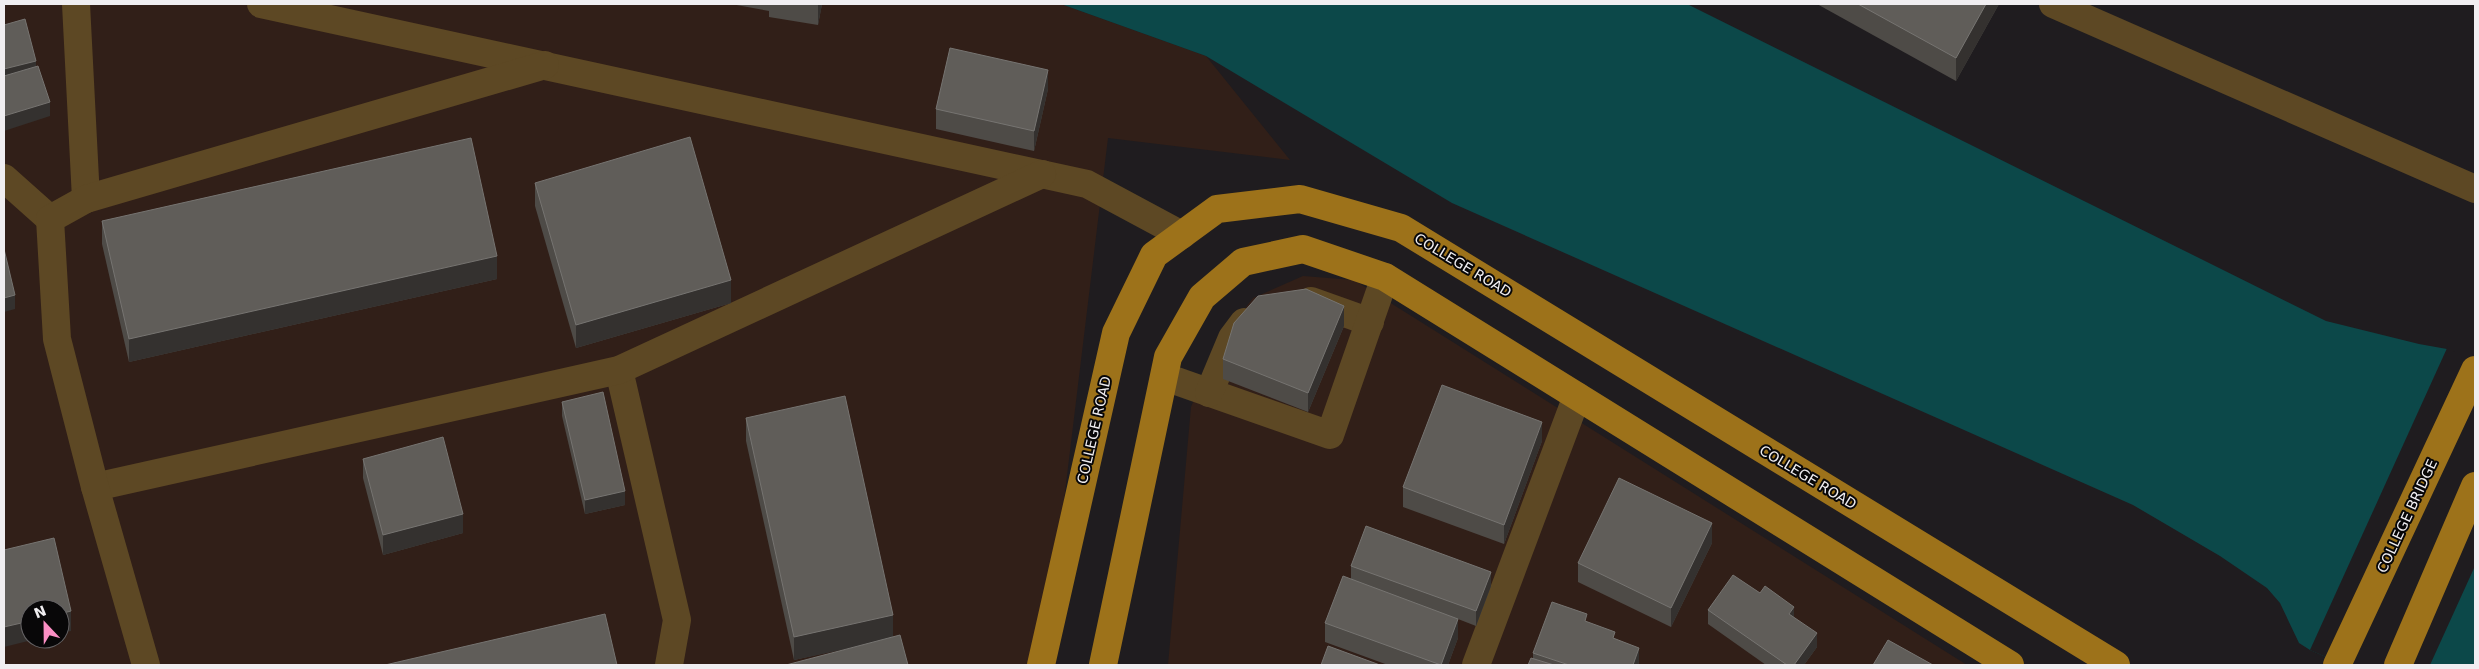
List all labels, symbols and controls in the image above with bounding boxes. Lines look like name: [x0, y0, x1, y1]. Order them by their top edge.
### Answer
street label: COLLEGE ROAD: [1412, 230, 1514, 300]
street label: COLLEGE ROAD: [1074, 374, 1114, 486]
street label: COLLEGE ROAD: [1757, 442, 1859, 512]
street label: COLLEGE BRIDGE: [2374, 457, 2440, 575]
north arrow: [20, 599, 70, 649]
text: N: [32, 602, 49, 622]

